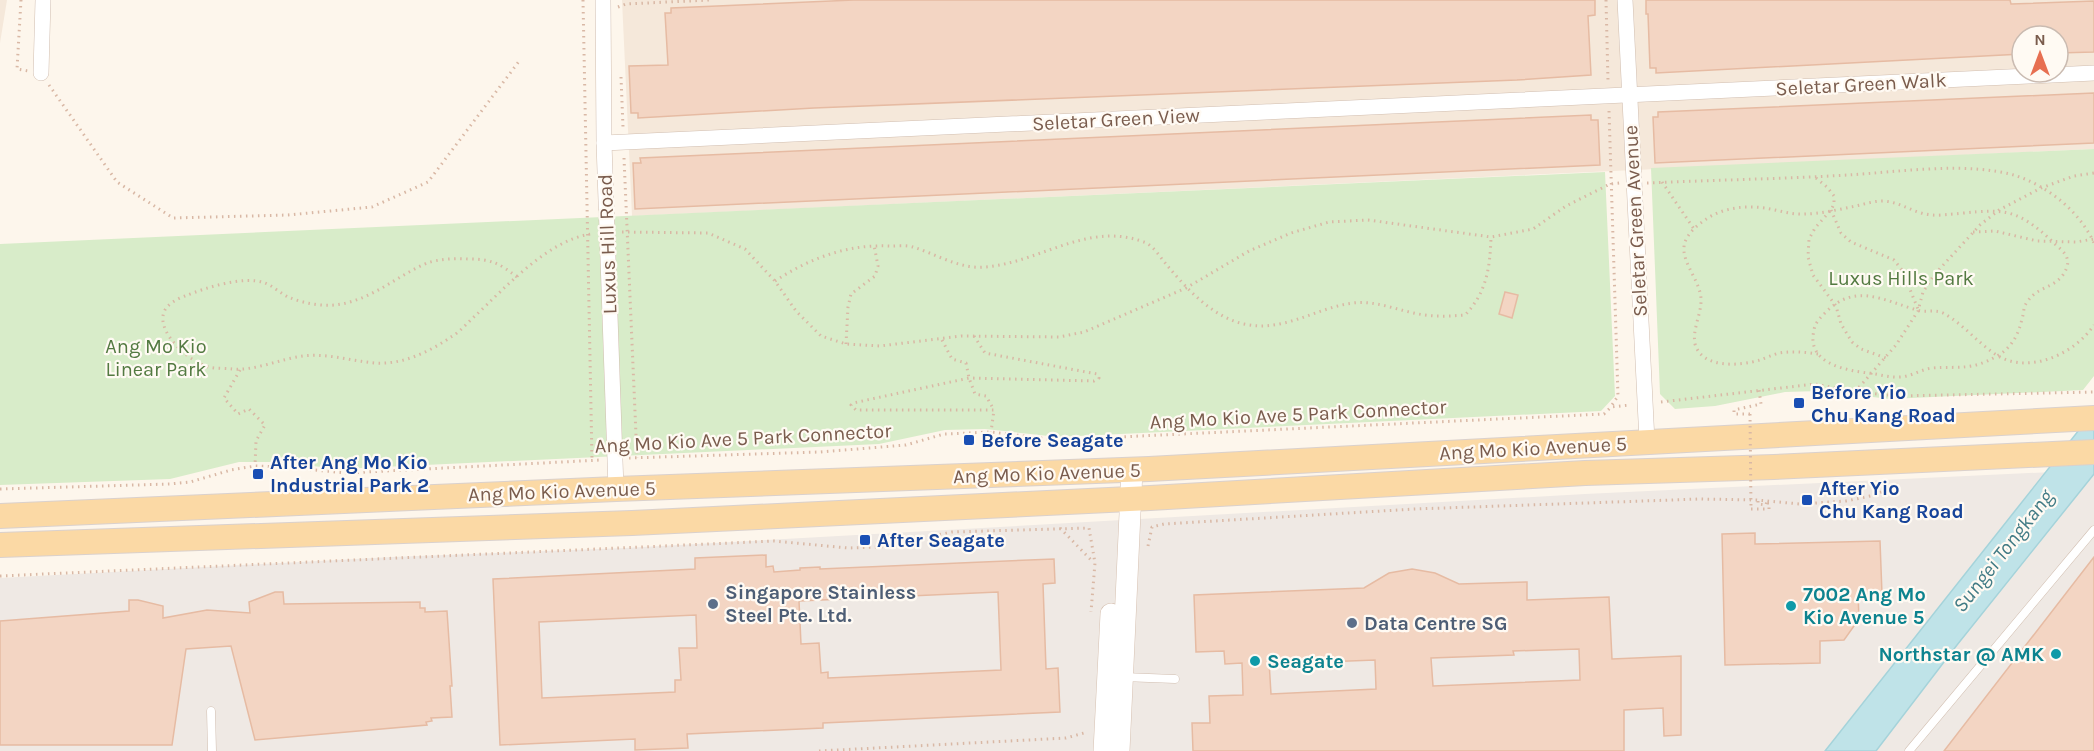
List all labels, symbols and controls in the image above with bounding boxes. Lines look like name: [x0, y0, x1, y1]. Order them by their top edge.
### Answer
north arrow: [2010, 24, 2070, 84]
text: N: [2034, 30, 2046, 49]
street label: Seletar Green Walk: [1775, 69, 1947, 100]
street label: Seletar Green View: [1031, 104, 1201, 135]
street label: Seletar Green Avenue: [1619, 124, 1652, 317]
street label: Luxus Hill Road: [594, 173, 621, 315]
park label: Luxus Hills Park: [1828, 267, 1974, 290]
park label: Ang Mo Kio Linear Park: [105, 335, 207, 381]
place label: Before Yio Chu Kang Road: [1811, 381, 1956, 427]
street label: Ang Mo Kio Ave 5 Park Connector: [1149, 395, 1448, 434]
marker: Before Yio Chu Kang Road: [1792, 396, 1806, 410]
street label: Ang Mo Kio Ave 5 Park Connector: [594, 419, 893, 458]
place label: Before Seagate: [981, 429, 1124, 452]
street label: Ang Mo Kio Avenue 5: [1439, 432, 1627, 465]
marker: Before Seagate: [962, 433, 976, 447]
place label: After Ang Mo Kio Industrial Park 2: [270, 451, 429, 497]
street label: Ang Mo Kio Avenue 5: [953, 459, 1141, 488]
marker: After Ang Mo Kio Industrial Park 2: [251, 467, 265, 481]
street label: Ang Mo Kio Avenue 5: [468, 477, 656, 506]
place label: After Yio Chu Kang Road: [1819, 477, 1964, 523]
water label: Sungei Tongkang: [1948, 484, 2059, 617]
marker: After Yio Chu Kang Road: [1800, 493, 1814, 507]
place label: After Seagate: [877, 529, 1005, 552]
marker: After Seagate: [858, 533, 872, 547]
place label: Singapore Stainless Steel Pte. Ltd.: [725, 581, 916, 627]
place label: 7002 Ang Mo Kio Avenue 5: [1803, 583, 1926, 629]
marker: Singapore Stainless Steel Pte. Ltd.: [706, 597, 720, 611]
marker: 7002 Ang Mo Kio Avenue 5: [1784, 599, 1798, 613]
place label: Data Centre SG: [1364, 612, 1508, 635]
marker: Data Centre SG: [1345, 616, 1359, 630]
place label: Northstar @ AMK: [1878, 643, 2044, 666]
marker: Northstar @ AMK: [2049, 647, 2063, 661]
place label: Seagate: [1267, 650, 1344, 673]
marker: Seagate: [1248, 654, 1262, 668]

